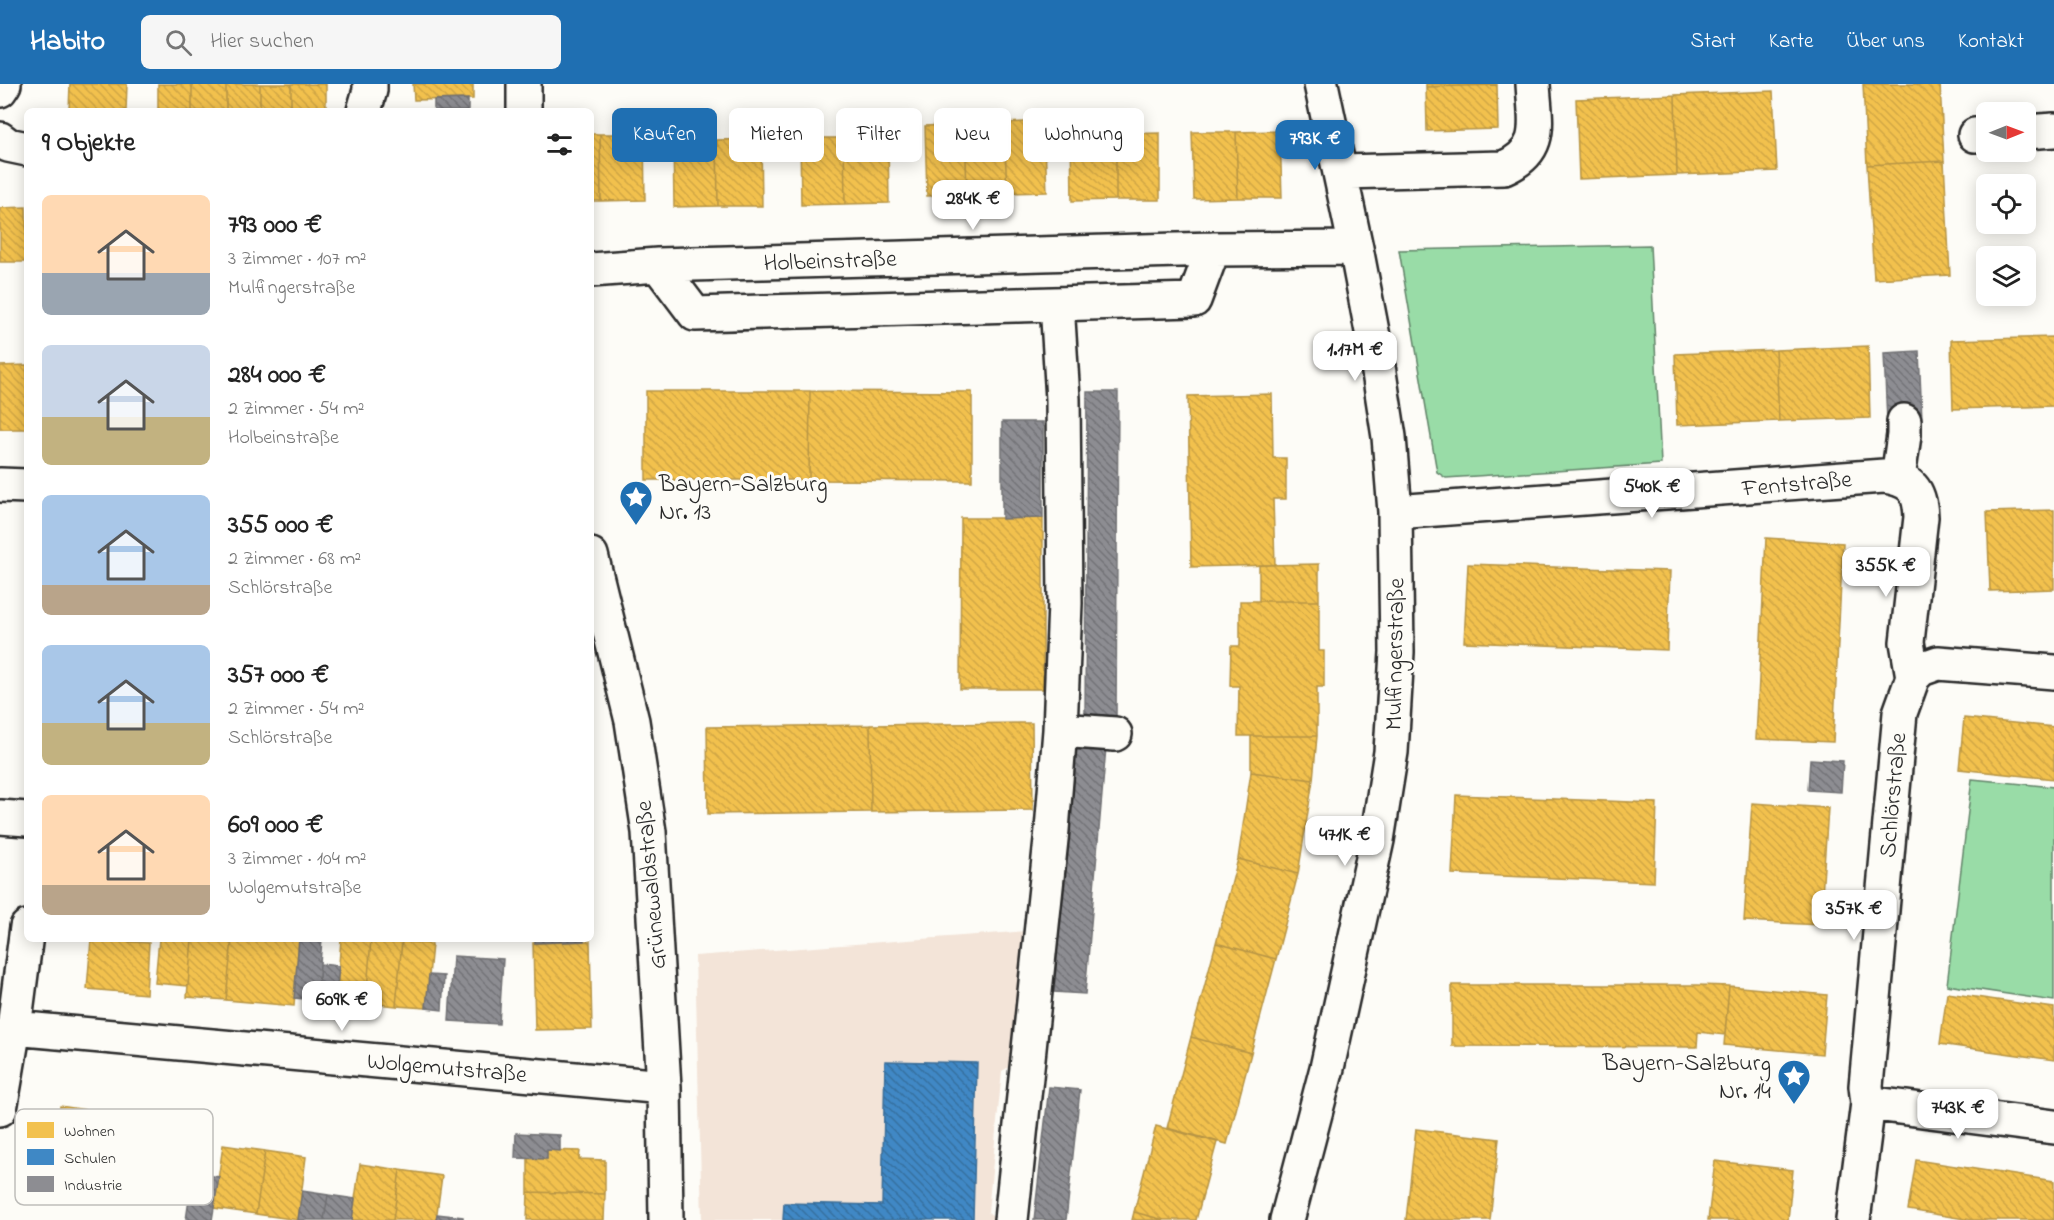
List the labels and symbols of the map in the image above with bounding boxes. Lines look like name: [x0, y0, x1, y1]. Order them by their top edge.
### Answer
north arrow: [1976, 102, 2036, 162]
pin: 793K €: [1266, 120, 1364, 171]
pin: 284K €: [924, 180, 1022, 231]
street label: Holbeinstraße: [763, 243, 898, 282]
pin: 1.17M €: [1300, 331, 1410, 382]
street label: Fentstraße: [1740, 463, 1854, 508]
place label: Bayern-Salzburg Nr. 13: [658, 468, 828, 531]
pin: 540K €: [1603, 468, 1701, 519]
place icon: Bayern-Salzburg Nr. 13: [618, 479, 654, 526]
pin: 355K €: [1837, 547, 1935, 598]
street label: Mulfingerstraße: [1378, 577, 1415, 731]
street label: Schlörstraße: [1872, 731, 1917, 859]
street label: Grünewaldstraße: [628, 799, 677, 970]
pin: 471K €: [1296, 816, 1394, 867]
pin: 357K €: [1805, 890, 1903, 941]
pin: 609K €: [293, 981, 391, 1032]
street label: Wolgemutstraße: [365, 1045, 528, 1094]
place label: Bayern-Salzburg Nr. 14: [1601, 1047, 1771, 1110]
place icon: Bayern-Salzburg Nr. 14: [1776, 1058, 1812, 1105]
pin: 743K €: [1909, 1089, 2007, 1140]
legend: [15, 1109, 213, 1205]
text: Wohnen: [64, 1120, 115, 1144]
text: Schulen: [64, 1147, 116, 1171]
text: Industrie: [64, 1174, 123, 1198]

